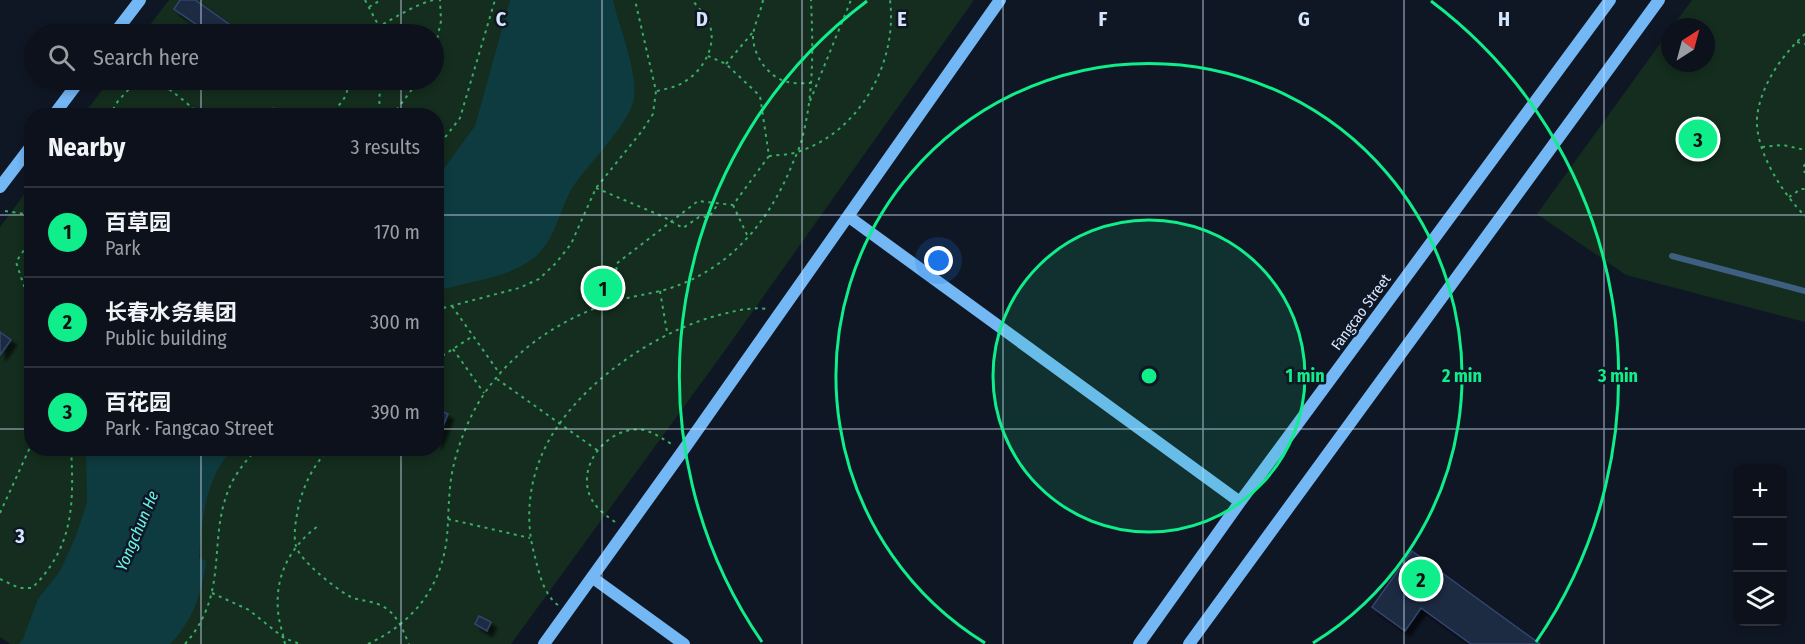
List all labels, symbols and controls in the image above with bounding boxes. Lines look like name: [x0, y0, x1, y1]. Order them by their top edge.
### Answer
text: C: [496, 7, 507, 31]
text: D: [696, 7, 708, 31]
text: E: [897, 7, 907, 31]
text: F: [1099, 7, 1108, 31]
text: G: [1298, 7, 1310, 31]
text: H: [1498, 7, 1510, 31]
north arrow: [1661, 18, 1715, 72]
search box: [24, 24, 444, 90]
icon: search: [45, 41, 78, 74]
text: Search here: [93, 44, 199, 71]
pin: 3: [1678, 116, 1718, 162]
text: Nearby: [48, 132, 125, 163]
text: 3 results: [351, 135, 420, 159]
text: 百草园: [105, 209, 171, 236]
text: 1: [63, 220, 72, 244]
text: 170 m: [374, 220, 420, 244]
text: Park: [105, 236, 141, 260]
your location: [924, 246, 953, 275]
pin: 1: [584, 266, 622, 310]
street label: Fangcao Street: [1327, 270, 1395, 354]
text: 长春水务集团: [105, 299, 237, 326]
text: 2: [63, 310, 72, 334]
text: 300 m: [370, 310, 420, 334]
text: Public building: [105, 326, 227, 350]
text: 1 min: [1285, 365, 1325, 387]
text: 2 min: [1441, 365, 1482, 387]
text: 3 min: [1597, 365, 1638, 387]
centre of rings: [1139, 366, 1159, 386]
text: 百花园: [105, 389, 171, 416]
text: 3: [63, 400, 72, 424]
text: 390 m: [371, 400, 420, 424]
text: Park · Fangcao Street: [105, 416, 274, 440]
map controls: [1733, 464, 1787, 626]
button: +: [1733, 464, 1787, 518]
water label: Yongchun He: [112, 488, 162, 574]
button: −: [1733, 518, 1787, 572]
text: 3: [14, 524, 25, 548]
pin: 2: [1402, 556, 1440, 602]
button: layers: [1733, 572, 1787, 626]

